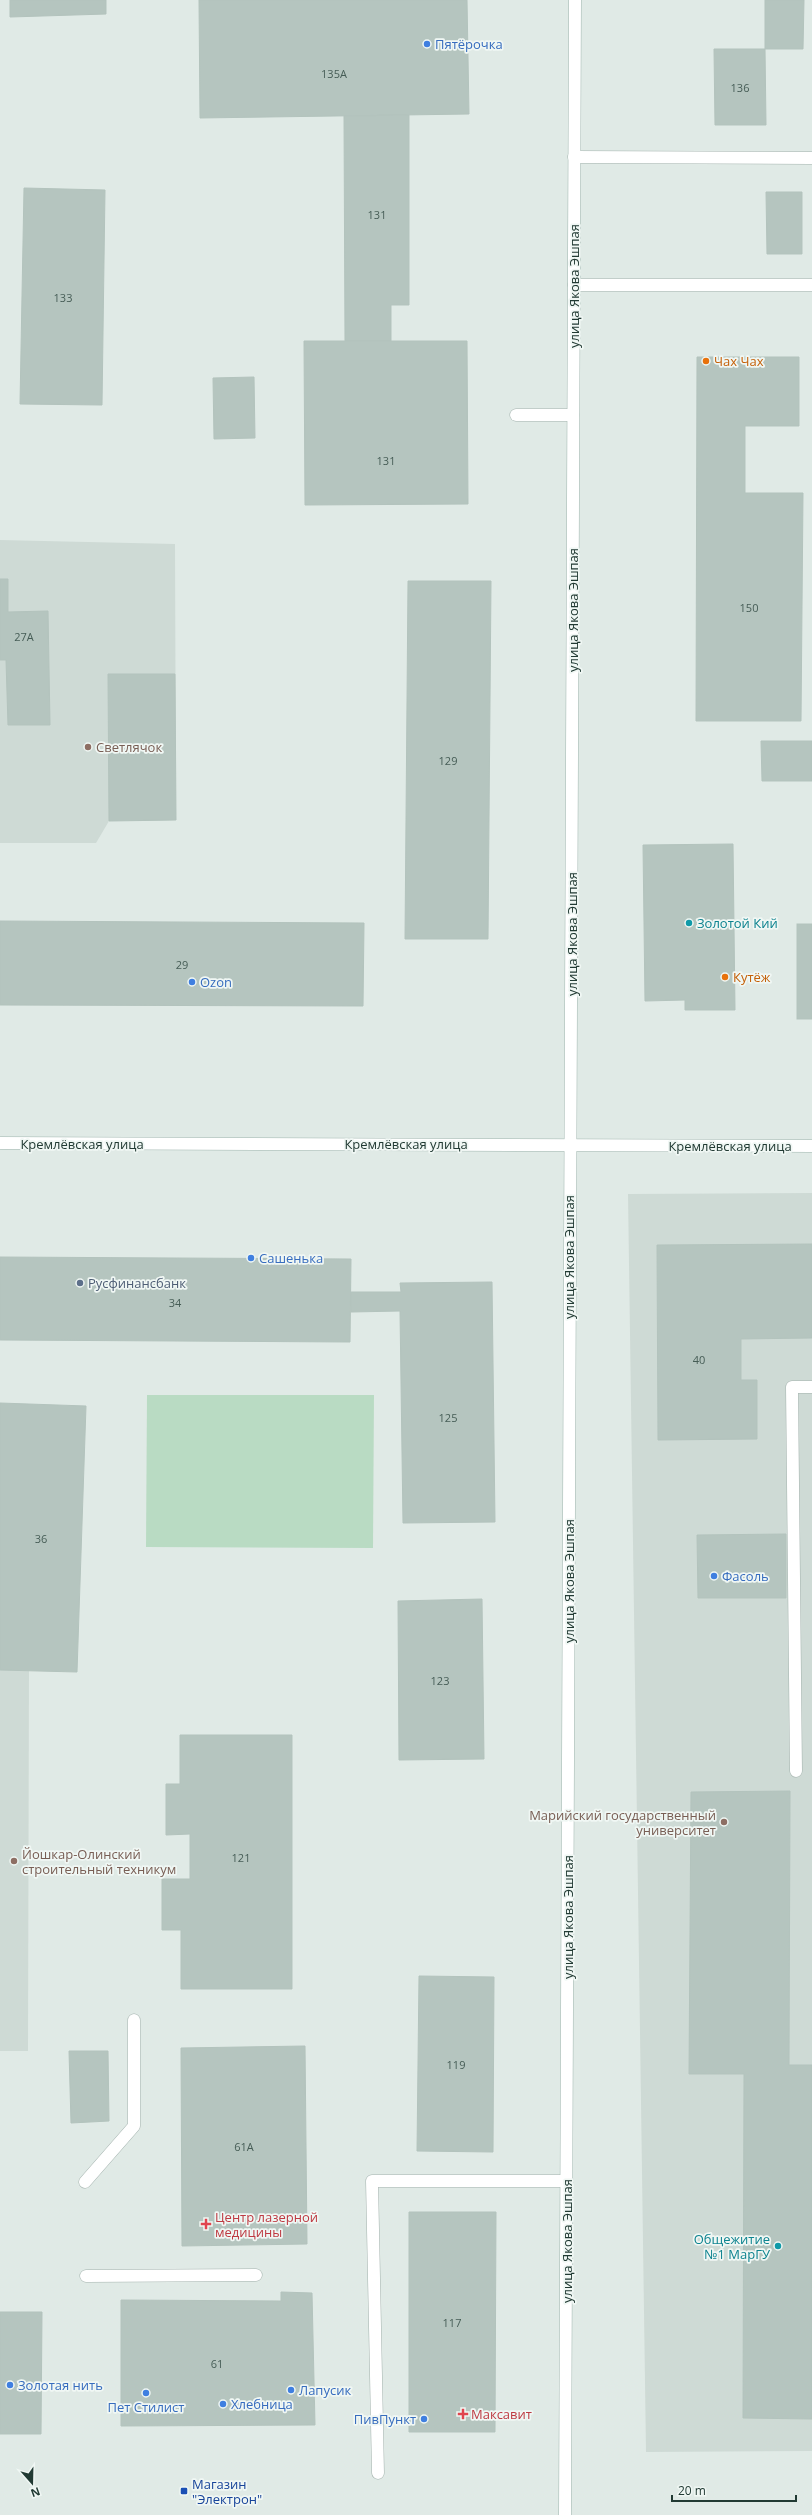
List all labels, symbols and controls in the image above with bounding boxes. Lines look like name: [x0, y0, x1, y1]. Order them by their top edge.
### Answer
place label: Пятёрочка: [435, 35, 503, 53]
marker: Пятёрочка: [422, 39, 432, 49]
house number: 135А: [321, 66, 347, 81]
house number: 136: [731, 80, 749, 95]
house number: 131: [368, 207, 386, 222]
street label: улица Якова Эшпая: [565, 224, 583, 348]
house number: 133: [54, 290, 72, 305]
place label: Чах Чах: [714, 352, 764, 370]
marker: Чах Чах: [701, 356, 711, 366]
house number: 131: [377, 453, 395, 468]
street label: улица Якова Эшпая: [564, 548, 582, 672]
house number: 150: [740, 600, 758, 615]
house number: 27А: [14, 629, 34, 644]
place label: Светлячок: [96, 738, 162, 756]
marker: Светлячок: [83, 742, 93, 752]
house number: 129: [439, 753, 457, 768]
street label: улица Якова Эшпая: [563, 872, 581, 996]
place label: Золотой Кий: [697, 914, 778, 932]
marker: Золотой Кий: [684, 918, 694, 928]
house number: 29: [176, 957, 188, 972]
place label: Кутёж: [733, 968, 771, 986]
marker: Кутёж: [720, 972, 730, 982]
place label: Ozon: [200, 973, 232, 991]
marker: Ozon: [187, 977, 197, 987]
street label: Кремлёвская улица: [20, 1135, 144, 1153]
street label: Кремлёвская улица: [344, 1135, 468, 1153]
street label: Кремлёвская улица: [668, 1137, 792, 1155]
street label: улица Якова Эшпая: [560, 1195, 578, 1319]
place label: Сашенька: [259, 1249, 323, 1267]
marker: Сашенька: [246, 1253, 256, 1263]
place label: Русфинансбанк: [88, 1274, 186, 1292]
marker: Русфинансбанк: [75, 1278, 85, 1288]
house number: 34: [169, 1295, 182, 1310]
house number: 40: [693, 1352, 705, 1367]
house number: 125: [439, 1410, 457, 1425]
street label: улица Якова Эшпая: [560, 1519, 578, 1643]
house number: 36: [35, 1531, 47, 1546]
place label: Фасоль: [722, 1567, 769, 1585]
marker: Фасоль: [709, 1571, 719, 1581]
house number: 123: [431, 1673, 449, 1688]
place label: Марийский государственный университет: [529, 1806, 716, 1839]
marker: Марийский государственный университет: [719, 1817, 729, 1827]
place label: Йошкар-Олинский строительный техникум: [22, 1845, 176, 1878]
house number: 121: [232, 1850, 250, 1865]
street label: улица Якова Эшпая: [559, 1855, 577, 1979]
marker: Йошкар-Олинский строительный техникум: [9, 1856, 19, 1866]
house number: 119: [447, 2057, 465, 2072]
house number: 61А: [234, 2139, 254, 2154]
street label: улица Якова Эшпая: [558, 2179, 576, 2303]
place label: Центр лазерной медицины: [215, 2208, 318, 2241]
marker: Центр лазерной медицины: [200, 2218, 212, 2230]
place label: Общежитие №1 МарГУ: [694, 2230, 771, 2263]
marker: Общежитие №1 МарГУ: [773, 2241, 783, 2251]
house number: 117: [443, 2315, 461, 2330]
house number: 61: [211, 2356, 223, 2371]
place label: Золотая нить: [18, 2376, 103, 2394]
marker: Золотая нить: [5, 2380, 15, 2390]
place label: Лапусик: [299, 2381, 351, 2399]
marker: Лапусик: [286, 2385, 296, 2395]
marker: Пет Стилист: [141, 2388, 151, 2398]
place label: Хлебница: [231, 2395, 293, 2413]
place label: Пет Стилист: [108, 2398, 184, 2416]
marker: Хлебница: [218, 2399, 228, 2409]
place label: Максавит: [471, 2405, 532, 2423]
marker: Максавит: [458, 2409, 468, 2419]
place label: ПивПункт: [354, 2410, 416, 2428]
marker: ПивПункт: [419, 2414, 429, 2424]
north arrow: [12, 2463, 52, 2503]
place label: Магазин "Электрон": [192, 2475, 262, 2508]
scale bar: [672, 2477, 796, 2503]
text: 20 m: [678, 2482, 706, 2499]
text: N: [29, 2484, 42, 2501]
marker: Магазин "Электрон": [179, 2486, 189, 2496]

